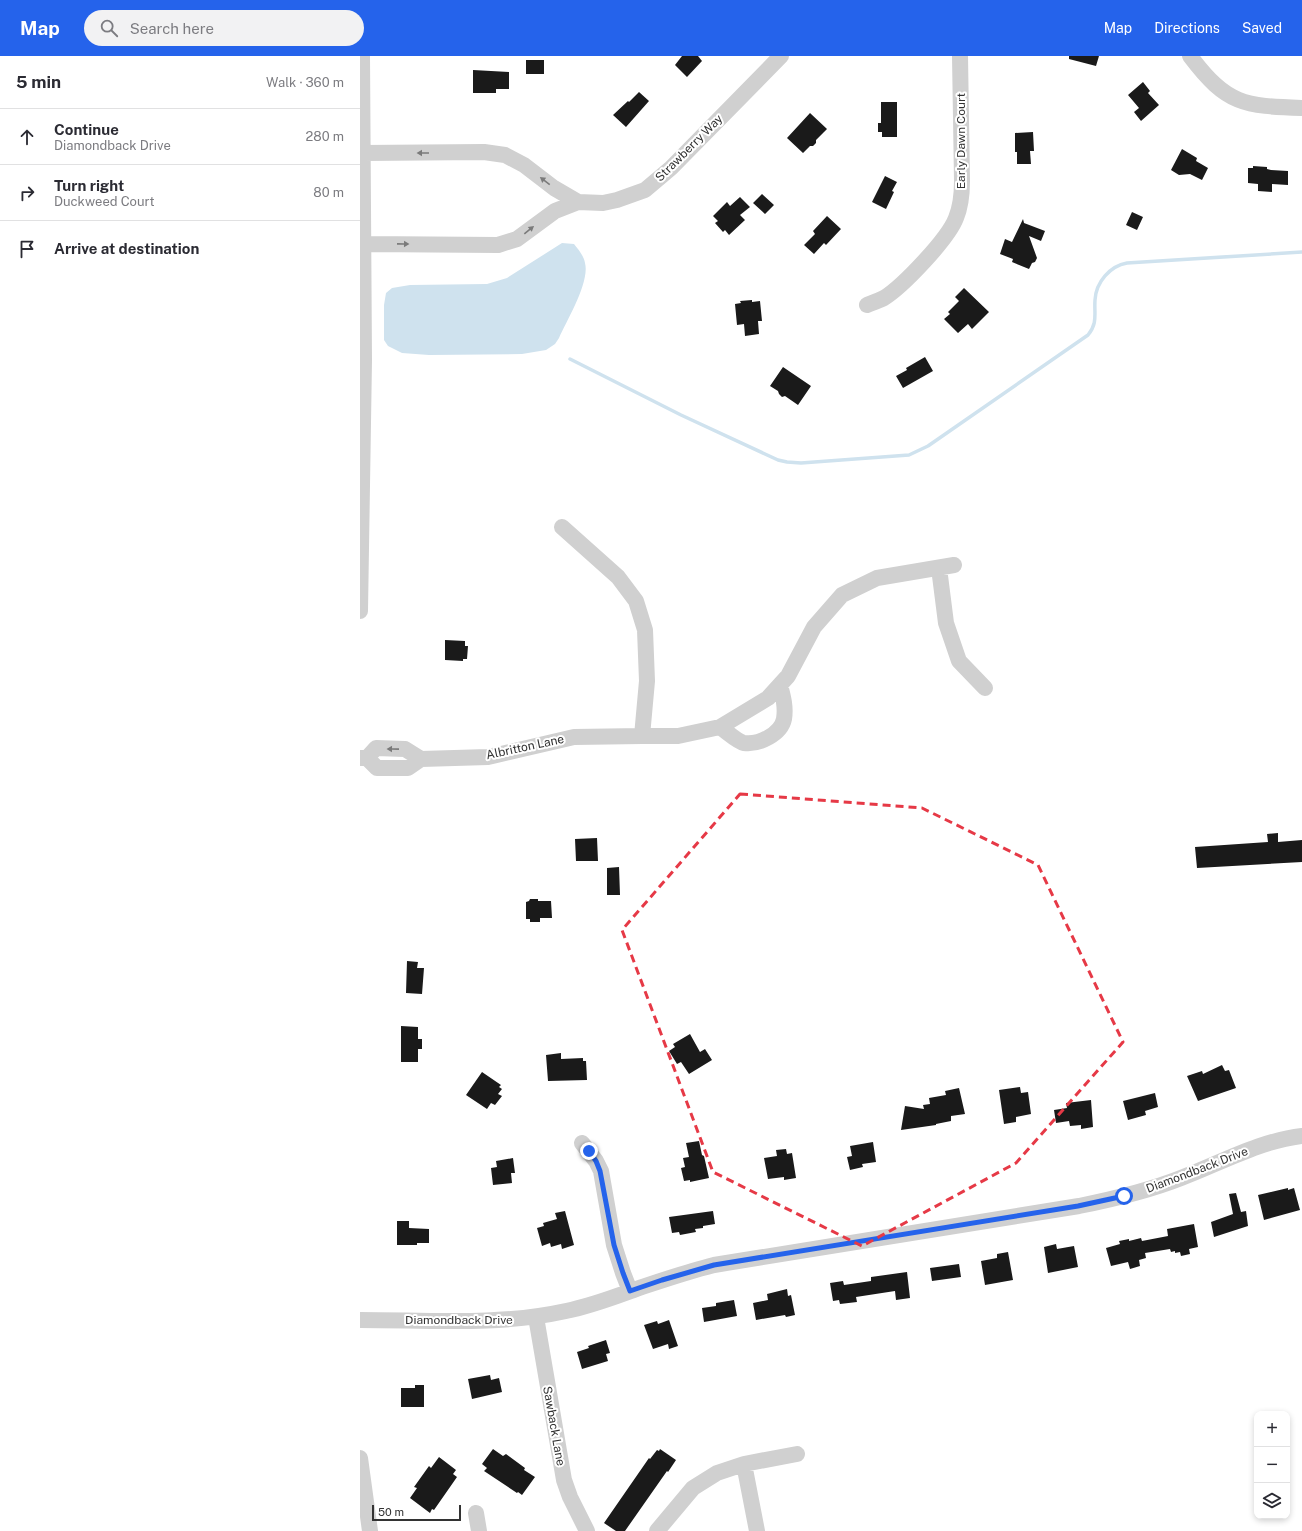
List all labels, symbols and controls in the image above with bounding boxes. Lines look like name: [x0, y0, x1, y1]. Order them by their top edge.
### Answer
search box: [84, 10, 364, 46]
text: Map: [20, 17, 60, 39]
icon: search: [98, 17, 120, 39]
text: Search here: [130, 20, 214, 37]
text: Map: [1104, 20, 1132, 36]
text: Directions: [1154, 20, 1220, 36]
text: Saved: [1242, 20, 1282, 36]
text: 5 min: [16, 72, 61, 92]
text: Walk · 360 m: [266, 75, 344, 90]
street label: Early Dawn Court: [954, 92, 968, 189]
street label: Strawberry Way: [653, 111, 726, 184]
text: Continue: [54, 121, 119, 138]
icon: ahead: [16, 126, 38, 148]
text: 280 m: [306, 129, 344, 144]
text: Diamondback Drive: [54, 138, 171, 153]
one-way arrow: [416, 150, 429, 156]
text: Turn right: [54, 177, 124, 194]
one-way arrow: [539, 177, 550, 186]
icon: right: [16, 182, 38, 204]
text: 80 m: [313, 185, 344, 200]
text: Duckweed Court: [54, 194, 155, 209]
one-way arrow: [523, 226, 534, 235]
icon: arrive: [16, 238, 38, 260]
text: Arrive at destination: [54, 240, 199, 257]
one-way arrow: [397, 241, 409, 248]
street label: Albritton Lane: [485, 732, 565, 762]
one-way arrow: [387, 745, 399, 752]
route end: [580, 1142, 598, 1160]
street label: Diamondback Drive: [1144, 1144, 1250, 1196]
route start: [1115, 1187, 1133, 1205]
street label: Diamondback Drive: [405, 1313, 513, 1327]
street label: Sawback Lane: [540, 1385, 568, 1467]
map controls: [1254, 1411, 1290, 1519]
button: +: [1254, 1411, 1290, 1447]
button: −: [1254, 1447, 1290, 1483]
button: layers: [1254, 1483, 1290, 1519]
scale bar: [372, 1503, 461, 1522]
text: 50 m: [378, 1506, 404, 1518]

